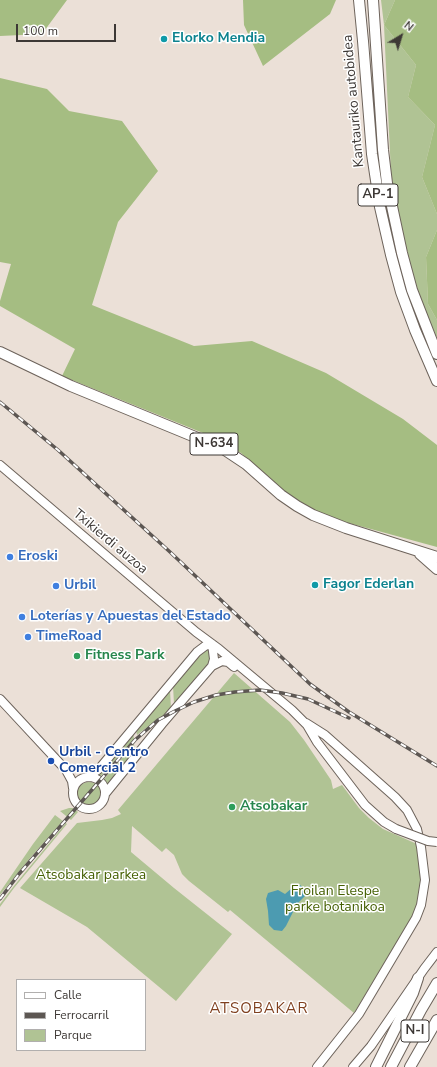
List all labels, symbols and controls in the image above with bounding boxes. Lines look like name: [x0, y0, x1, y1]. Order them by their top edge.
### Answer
scale bar: [18, 16, 118, 42]
north arrow: [381, 16, 421, 56]
text: N: [401, 18, 417, 35]
text: 100 m: [23, 23, 58, 39]
place label: Elorko Mendia: [172, 31, 265, 47]
marker: Elorko Mendia: [159, 34, 169, 44]
street label: Kantauriko autobidea: [340, 34, 368, 168]
road number: AP-1: [358, 184, 398, 206]
road number: N-634: [190, 433, 238, 455]
street label: Txikierdi auzoa: [69, 506, 151, 578]
place label: Eroski: [18, 549, 58, 565]
marker: Eroski: [5, 552, 15, 562]
place label: Fagor Ederlan: [323, 577, 414, 593]
place label: Urbil: [64, 578, 96, 594]
marker: Fagor Ederlan: [310, 580, 320, 590]
marker: Urbil: [51, 581, 61, 591]
place label: Loterías y Apuestas del Estado: [30, 609, 231, 625]
marker: Loterías y Apuestas del Estado: [17, 612, 27, 622]
place label: TimeRoad: [36, 629, 102, 645]
marker: TimeRoad: [23, 632, 33, 642]
place label: Fitness Park: [85, 648, 164, 664]
marker: Fitness Park: [72, 651, 82, 661]
place label: Urbil - Centro Comercial 2: [59, 745, 149, 778]
marker: Urbil - Centro Comercial 2: [46, 756, 56, 766]
place label: Atsobakar: [240, 799, 307, 815]
marker: Atsobakar: [227, 802, 237, 812]
park label: Atsobakar parkea: [36, 868, 146, 884]
park label: Froilan Elespe parke botanikoa: [285, 884, 385, 916]
legend: [16, 979, 146, 1051]
text: Calle: [54, 987, 82, 1003]
district label: ATSOBAKAR: [209, 1000, 309, 1018]
text: Ferrocarril: [54, 1007, 109, 1023]
road number: N-I: [401, 1020, 429, 1042]
text: Parque: [54, 1027, 92, 1043]

